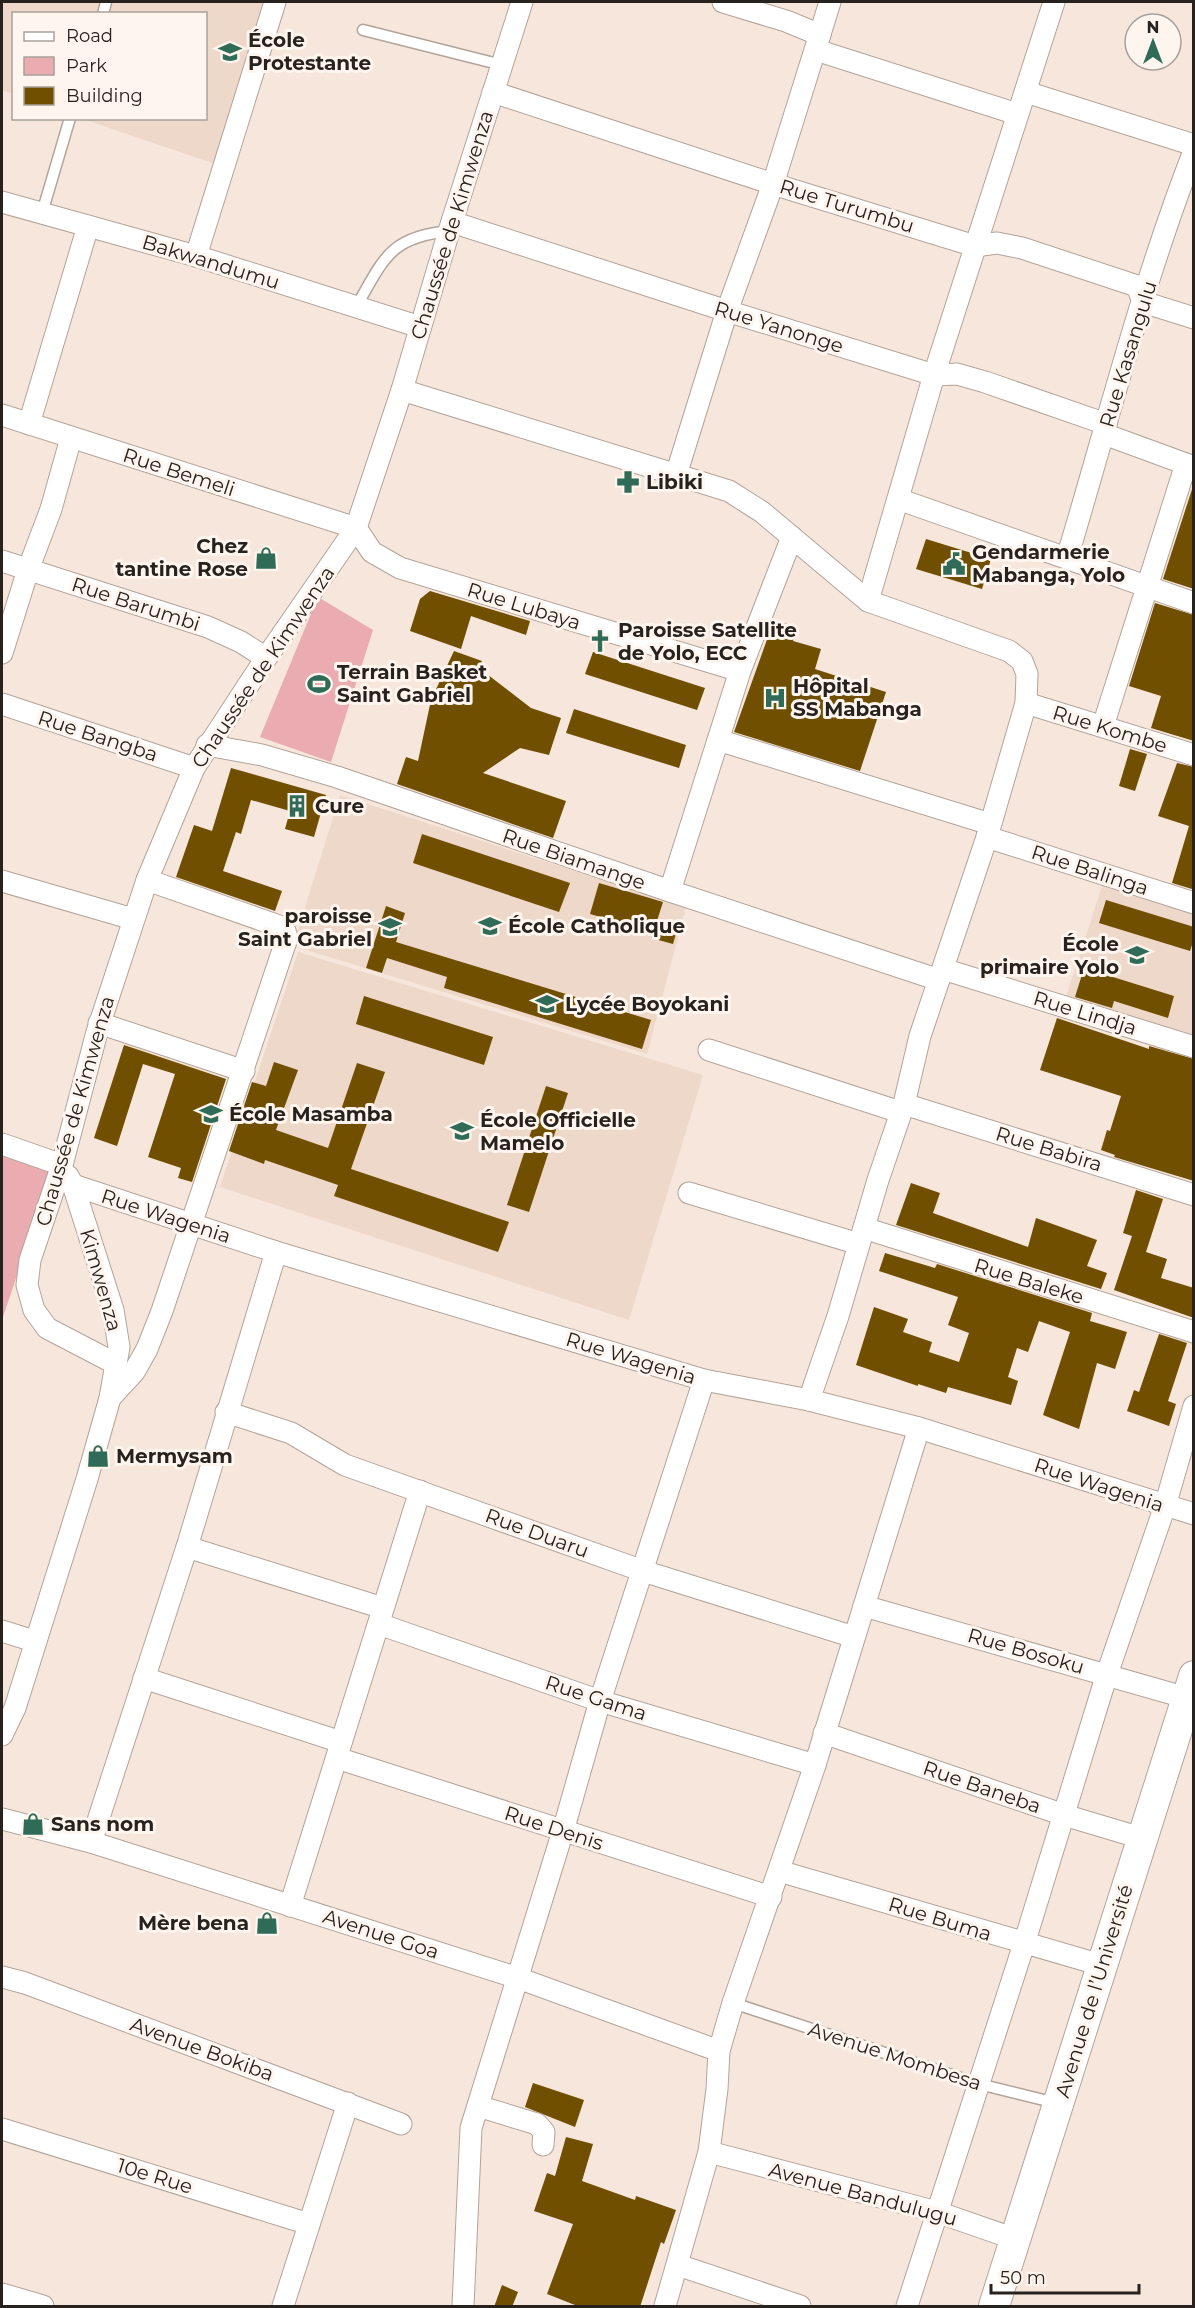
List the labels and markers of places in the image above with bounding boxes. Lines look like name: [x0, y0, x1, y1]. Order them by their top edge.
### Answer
place label: École Protestante: [248, 28, 371, 75]
school or university icon: École Protestante: [217, 39, 243, 65]
pharmacy icon: Libiki: [615, 469, 641, 495]
place label: Libiki: [646, 470, 703, 494]
place label: Chez tantine Rose: [116, 534, 248, 581]
place label: Gendarmerie Mabanga, Yolo: [972, 540, 1125, 587]
shop icon: Chez tantine Rose: [253, 545, 279, 571]
public building icon: Gendarmerie Mabanga, Yolo: [941, 551, 967, 577]
place label: Paroisse Satellite de Yolo, ECC: [618, 618, 797, 665]
church icon: Paroisse Satellite de Yolo, ECC: [587, 628, 613, 654]
place label: Terrain Basket Saint Gabriel: [337, 660, 488, 707]
sports icon: Terrain Basket Saint Gabriel: [306, 671, 332, 697]
place label: Hôpital SS Mabanga: [793, 674, 922, 721]
hospital icon: Hôpital SS Mabanga: [762, 685, 788, 711]
building icon: Cure: [284, 793, 310, 819]
place label: Cure: [315, 794, 364, 818]
place label: paroisse Saint Gabriel: [238, 904, 372, 951]
school or university icon: École Catholique: [477, 913, 503, 939]
school or university icon: paroisse Saint Gabriel: [377, 914, 403, 940]
place label: École Catholique: [508, 914, 685, 938]
place label: École primaire Yolo: [980, 932, 1119, 979]
school or university icon: École primaire Yolo: [1124, 942, 1150, 968]
school or university icon: Lycée Boyokani: [534, 991, 560, 1017]
place label: Lycée Boyokani: [565, 992, 729, 1016]
school or university icon: École Masamba: [198, 1101, 224, 1127]
place label: École Masamba: [229, 1102, 393, 1126]
place label: École Officielle Mamelo: [480, 1108, 636, 1155]
school or university icon: École Officielle Mamelo: [449, 1118, 475, 1144]
shop icon: Mermysam: [85, 1443, 111, 1469]
place label: Mermysam: [116, 1444, 233, 1468]
shop icon: Sans nom: [20, 1811, 46, 1837]
place label: Sans nom: [51, 1812, 154, 1836]
shop icon: Mère bena: [254, 1910, 280, 1936]
place label: Mère bena: [138, 1911, 249, 1935]

